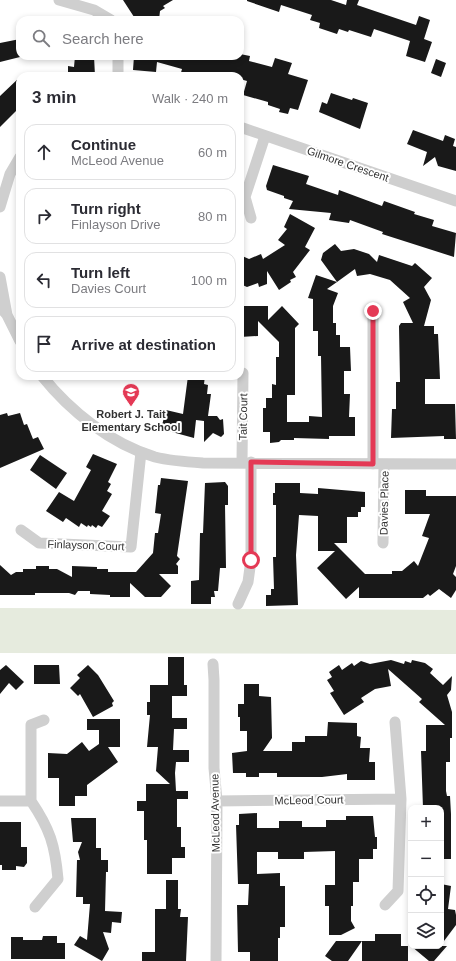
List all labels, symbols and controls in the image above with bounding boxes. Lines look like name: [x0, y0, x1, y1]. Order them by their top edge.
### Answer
search box: [16, 16, 244, 60]
icon: search: [30, 27, 52, 49]
text: Search here: [62, 30, 144, 47]
text: 3 min: [32, 88, 76, 107]
text: Walk · 240 m: [152, 91, 228, 106]
text: Continue: [71, 136, 136, 153]
icon: ahead: [33, 141, 55, 163]
street label: Gilmore Crescent: [306, 144, 390, 184]
text: 60 m: [198, 145, 227, 160]
text: McLeod Avenue: [71, 153, 164, 168]
text: Turn right: [71, 200, 141, 217]
icon: right: [33, 205, 55, 227]
text: 80 m: [198, 209, 227, 224]
text: Finlayson Drive: [71, 217, 161, 232]
text: Turn left: [71, 264, 130, 281]
icon: left: [33, 269, 55, 291]
text: 100 m: [191, 273, 227, 288]
text: Davies Court: [71, 281, 146, 296]
route end: [364, 302, 382, 320]
icon: arrive: [33, 333, 55, 355]
text: Arrive at destination: [71, 336, 216, 353]
school or university icon: Robert J. Tait Elementary School: [121, 382, 141, 407]
street label: Tait Court: [237, 393, 249, 441]
place label: Robert J. Tait Elementary School: [81, 408, 181, 433]
street label: Davies Place: [377, 471, 391, 535]
street label: Finlayson Court: [47, 538, 125, 552]
route start: [242, 551, 260, 569]
street label: McLeod Avenue: [208, 774, 222, 852]
street label: McLeod Court: [274, 793, 344, 807]
map controls: [408, 805, 444, 949]
button: +: [408, 805, 444, 841]
button: −: [408, 841, 444, 877]
button: locate: [408, 877, 444, 913]
button: layers: [408, 913, 444, 949]

